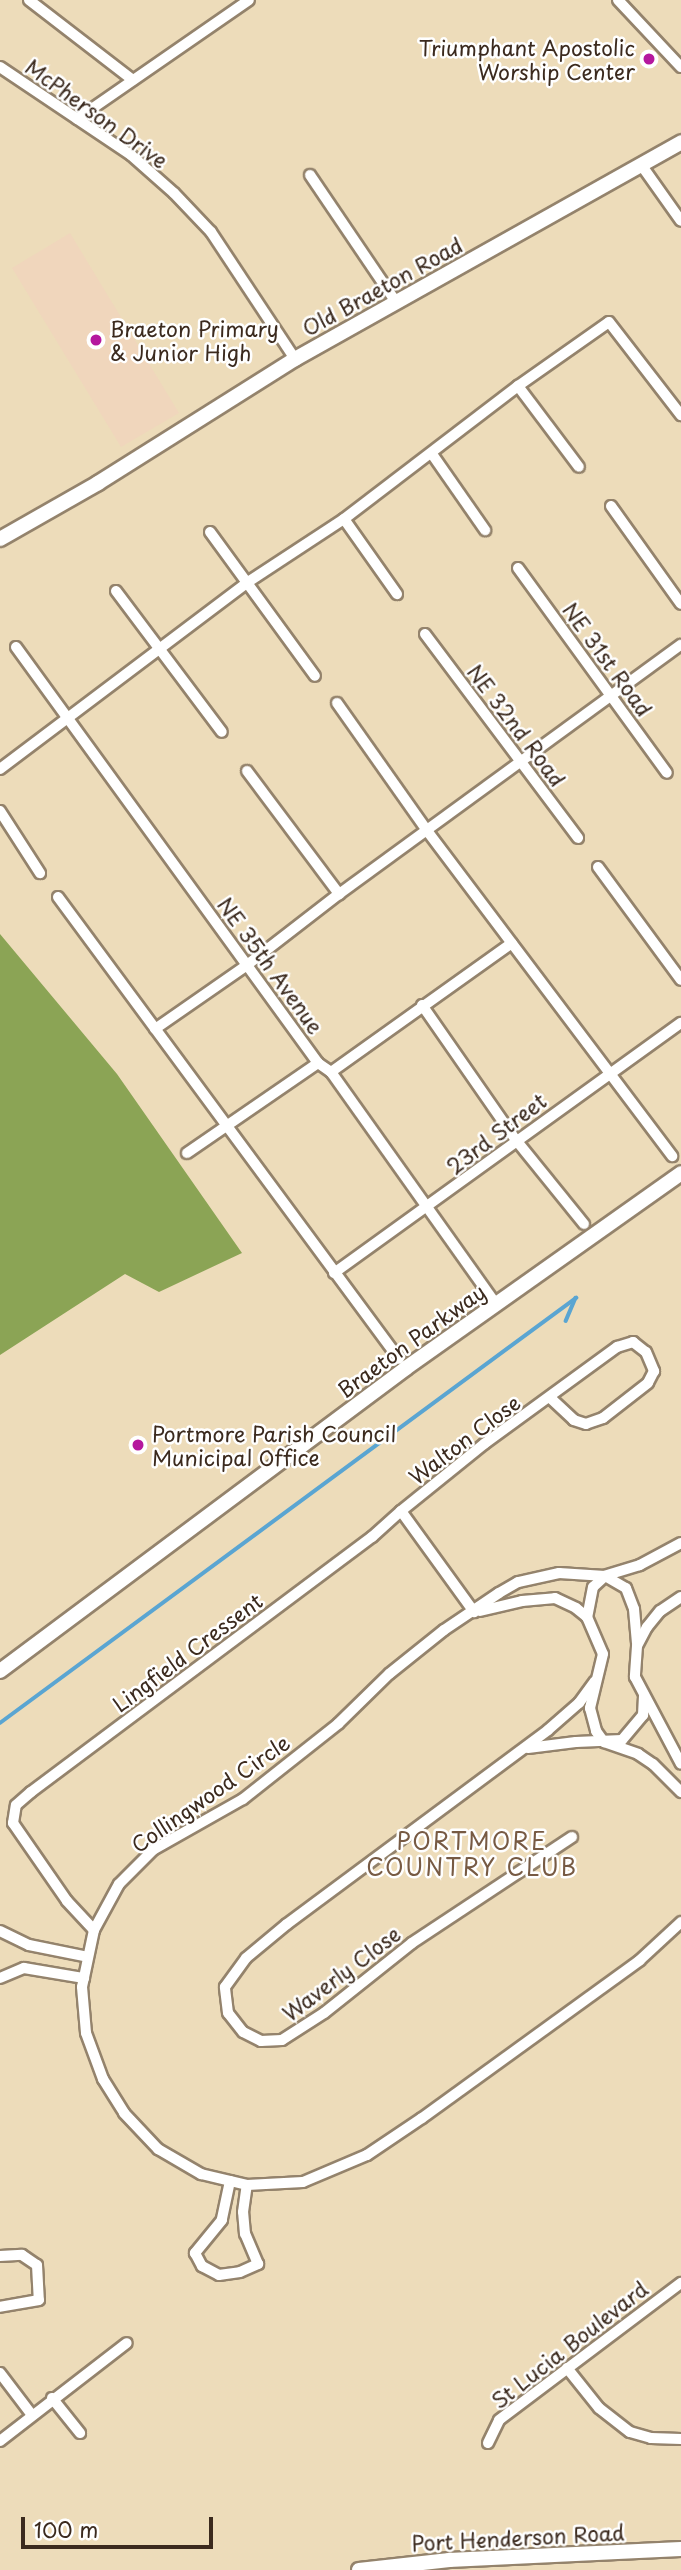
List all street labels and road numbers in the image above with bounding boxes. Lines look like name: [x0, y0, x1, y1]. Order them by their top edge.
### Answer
street label: McPherson Drive: [21, 53, 173, 173]
street label: Old Braeton Road: [297, 231, 467, 341]
street label: NE 31st Road: [558, 596, 658, 722]
street label: NE 32nd Road: [463, 659, 571, 791]
street label: NE 35th Avenue: [213, 892, 329, 1038]
street label: 23rd Street: [441, 1087, 551, 1179]
street label: Braeton Parkway: [332, 1278, 490, 1402]
street label: Walton Close: [403, 1389, 525, 1489]
street label: Lingfield Cressent: [107, 1588, 267, 1716]
street label: Collingwood Circle: [126, 1729, 294, 1857]
street label: Waverly Close: [276, 1920, 406, 2026]
street label: St Lucia Boulevard: [487, 2276, 651, 2412]
street label: Port Henderson Road: [411, 2519, 625, 2555]

